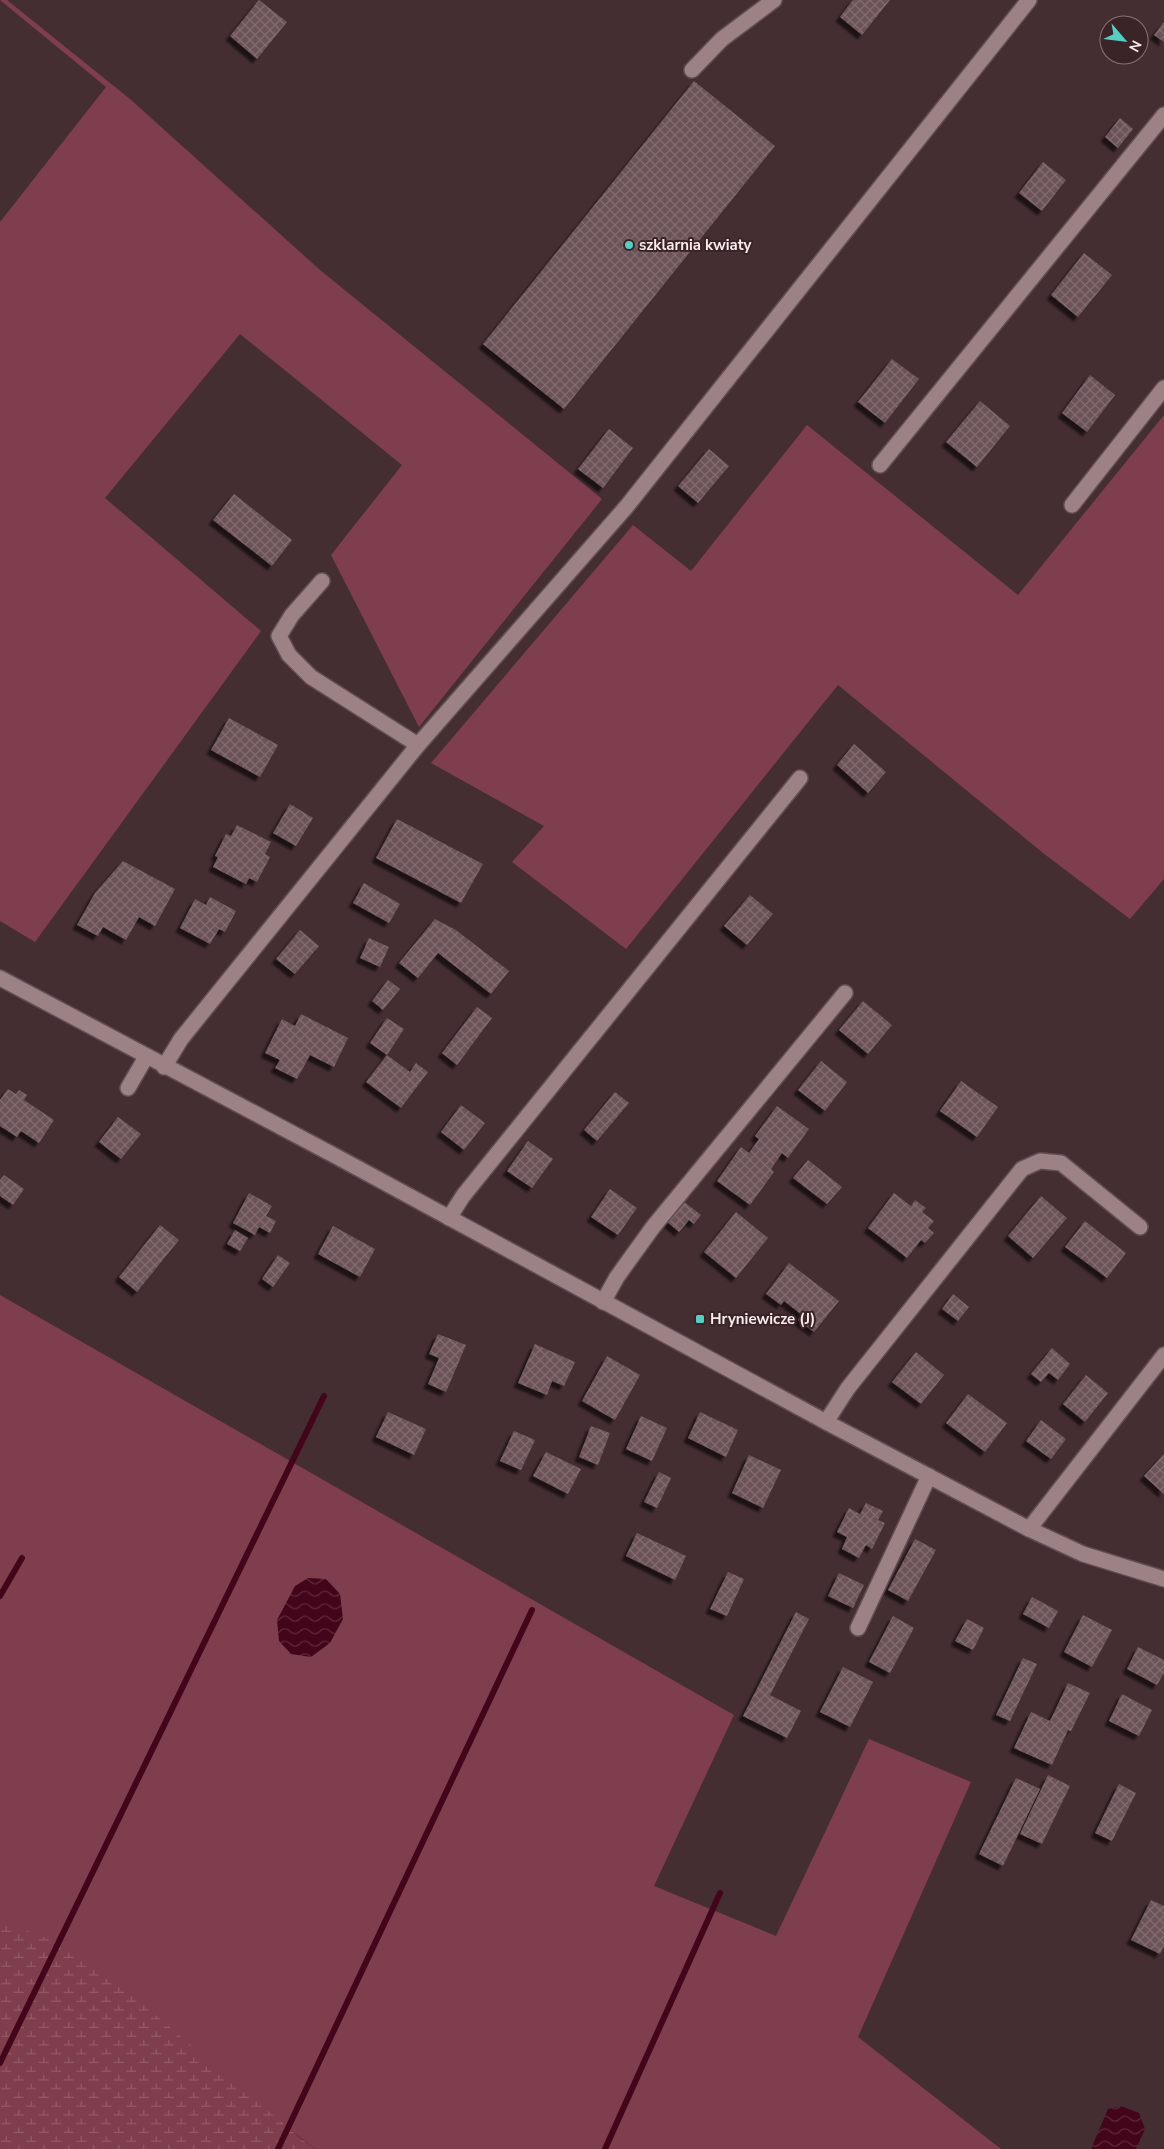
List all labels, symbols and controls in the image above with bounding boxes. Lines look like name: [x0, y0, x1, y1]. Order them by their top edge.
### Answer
north arrow: [1099, 15, 1149, 65]
text: N: [1124, 37, 1146, 55]
place label: szklarnia kwiaty: [639, 235, 752, 255]
marker: szklarnia kwiaty: [623, 239, 635, 251]
place label: Hryniewicze (J): [710, 1309, 815, 1329]
marker: Hryniewicze (J): [694, 1313, 706, 1325]

